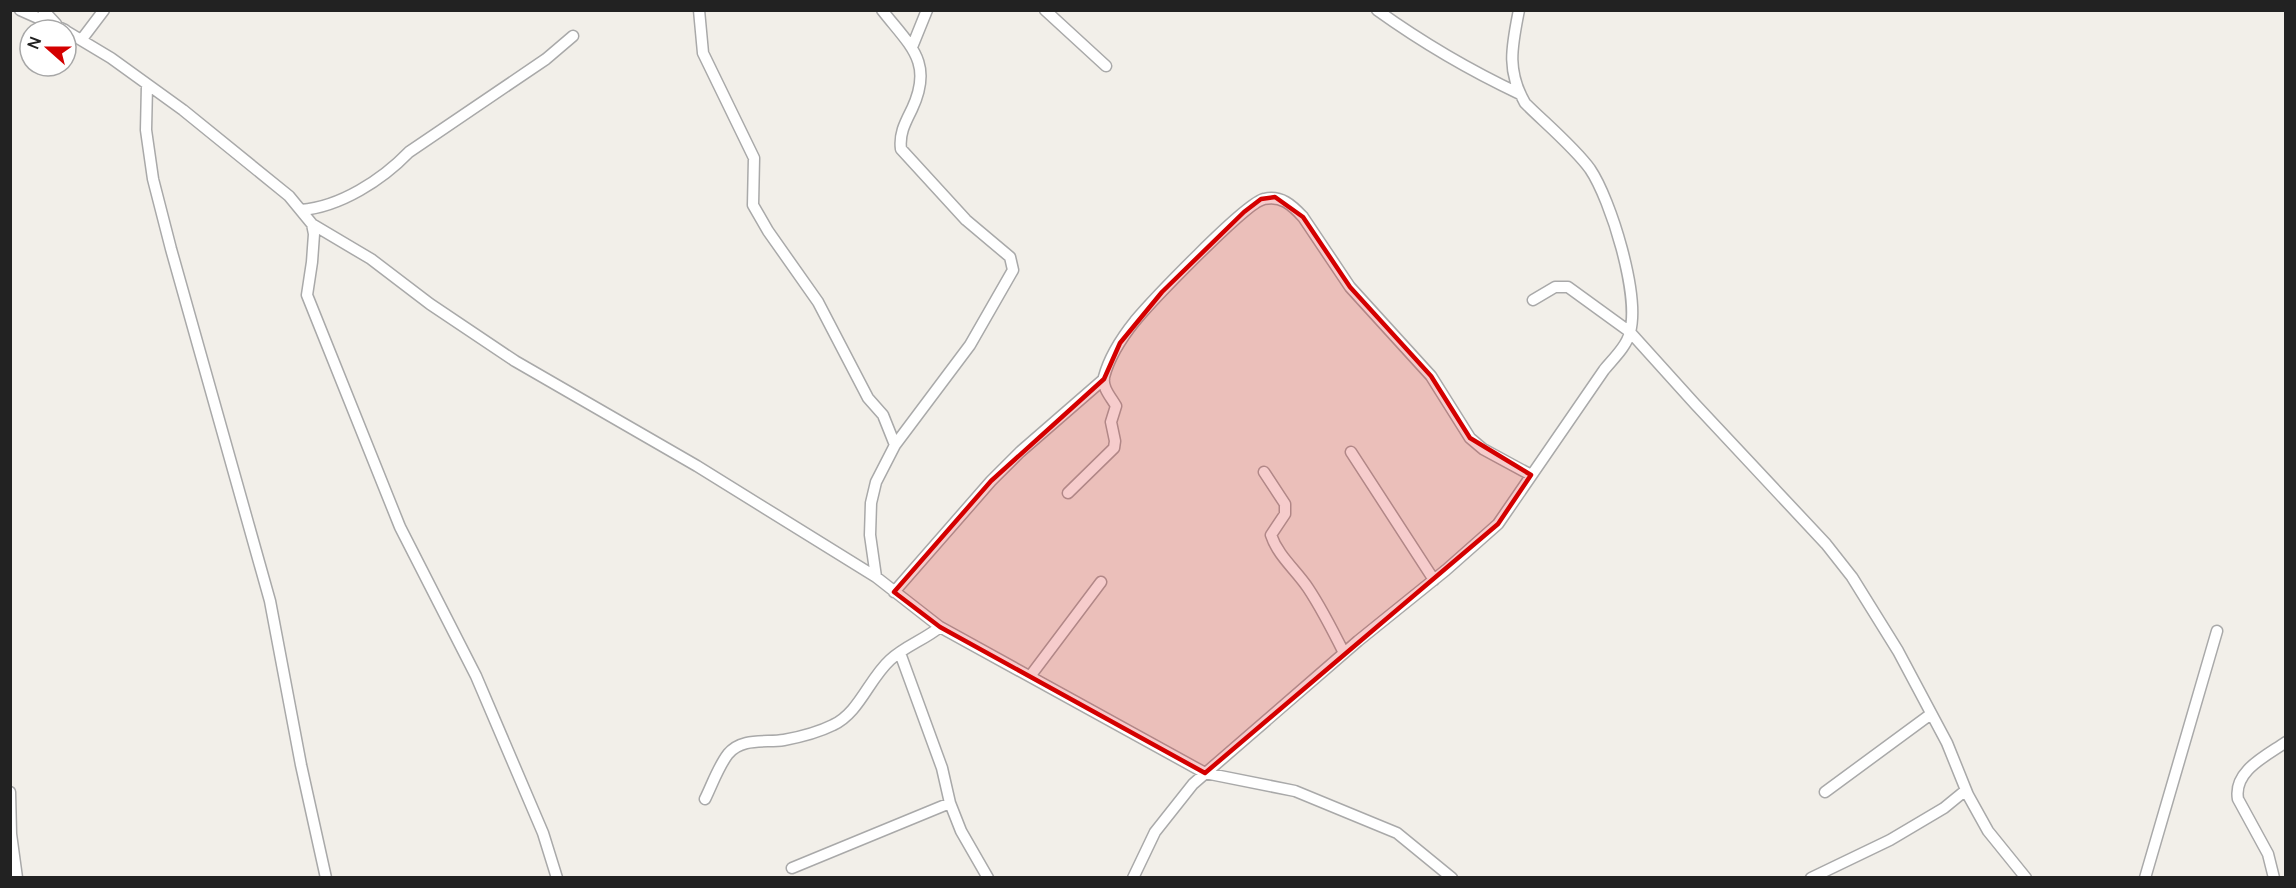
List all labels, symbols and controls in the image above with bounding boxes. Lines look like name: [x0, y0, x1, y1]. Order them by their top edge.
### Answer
north arrow: [18, 18, 78, 78]
text: N: [22, 33, 46, 52]

